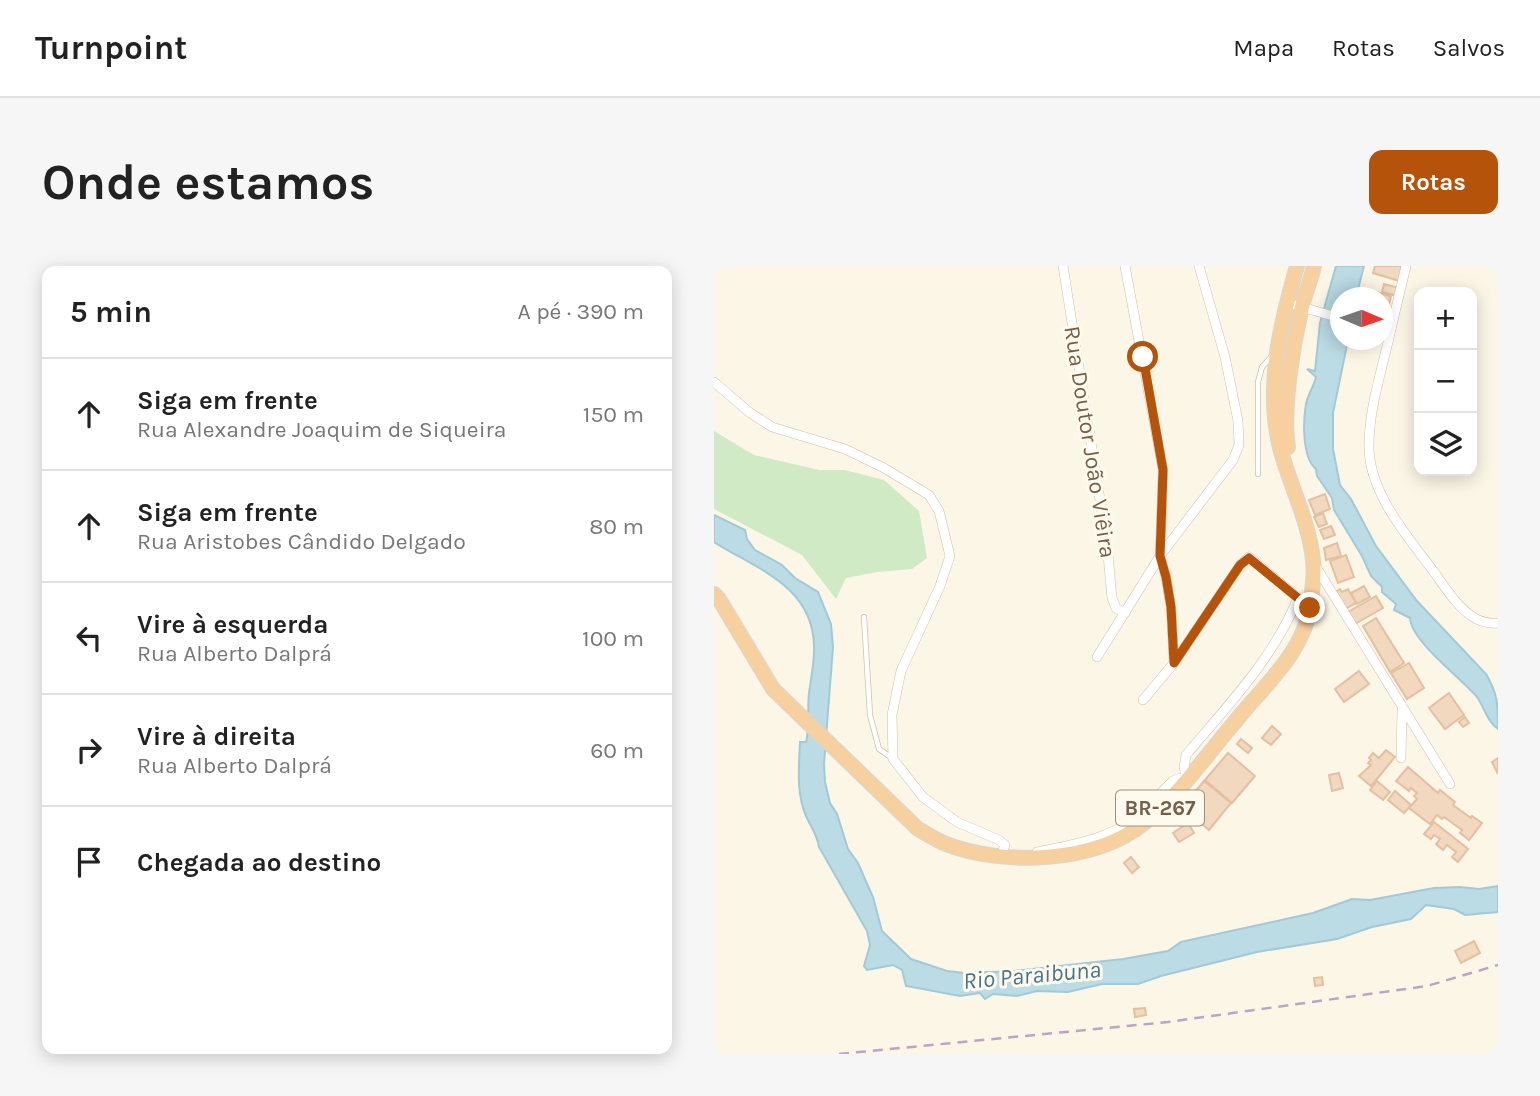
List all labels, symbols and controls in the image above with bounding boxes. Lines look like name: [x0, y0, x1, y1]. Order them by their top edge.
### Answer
text: Turnpoint: [35, 29, 187, 67]
text: Mapa: [1233, 34, 1294, 62]
text: Rotas: [1332, 34, 1395, 62]
text: Salvos: [1433, 34, 1505, 62]
button: Rotas: [1369, 150, 1498, 214]
text: Onde estamos: [42, 154, 374, 211]
north arrow: [1330, 287, 1393, 350]
map controls: [1414, 287, 1477, 476]
button: +: [1414, 287, 1477, 350]
text: 5 min: [70, 294, 152, 330]
text: A pé · 390 m: [517, 298, 644, 325]
street label: Rua Doutor João Viêira: [1058, 324, 1122, 560]
route start: [1127, 341, 1158, 372]
button: −: [1414, 350, 1477, 413]
text: Siga em frente: [137, 385, 318, 416]
icon: ahead: [70, 395, 108, 433]
text: 150 m: [583, 401, 644, 428]
button: layers: [1414, 413, 1477, 476]
text: Rua Alexandre Joaquim de Siqueira: [137, 416, 507, 443]
text: Siga em frente: [137, 497, 318, 528]
icon: ahead: [70, 507, 108, 545]
text: 80 m: [589, 513, 644, 540]
text: Rua Aristobes Cândido Delgado: [137, 528, 466, 555]
route end: [1294, 592, 1325, 623]
text: Vire à esquerda: [137, 609, 328, 640]
icon: left: [70, 619, 108, 657]
text: 100 m: [582, 625, 644, 652]
text: Rua Alberto Dalprá: [137, 640, 332, 667]
text: Vire à direita: [137, 721, 296, 752]
icon: right: [70, 731, 108, 769]
text: 60 m: [590, 737, 644, 764]
text: Rua Alberto Dalprá: [137, 752, 332, 779]
road number: BR-267: [1116, 790, 1204, 826]
icon: arrive: [70, 843, 108, 881]
text: Chegada ao destino: [137, 847, 381, 878]
water label: Rio Paraibuna: [962, 955, 1102, 995]

